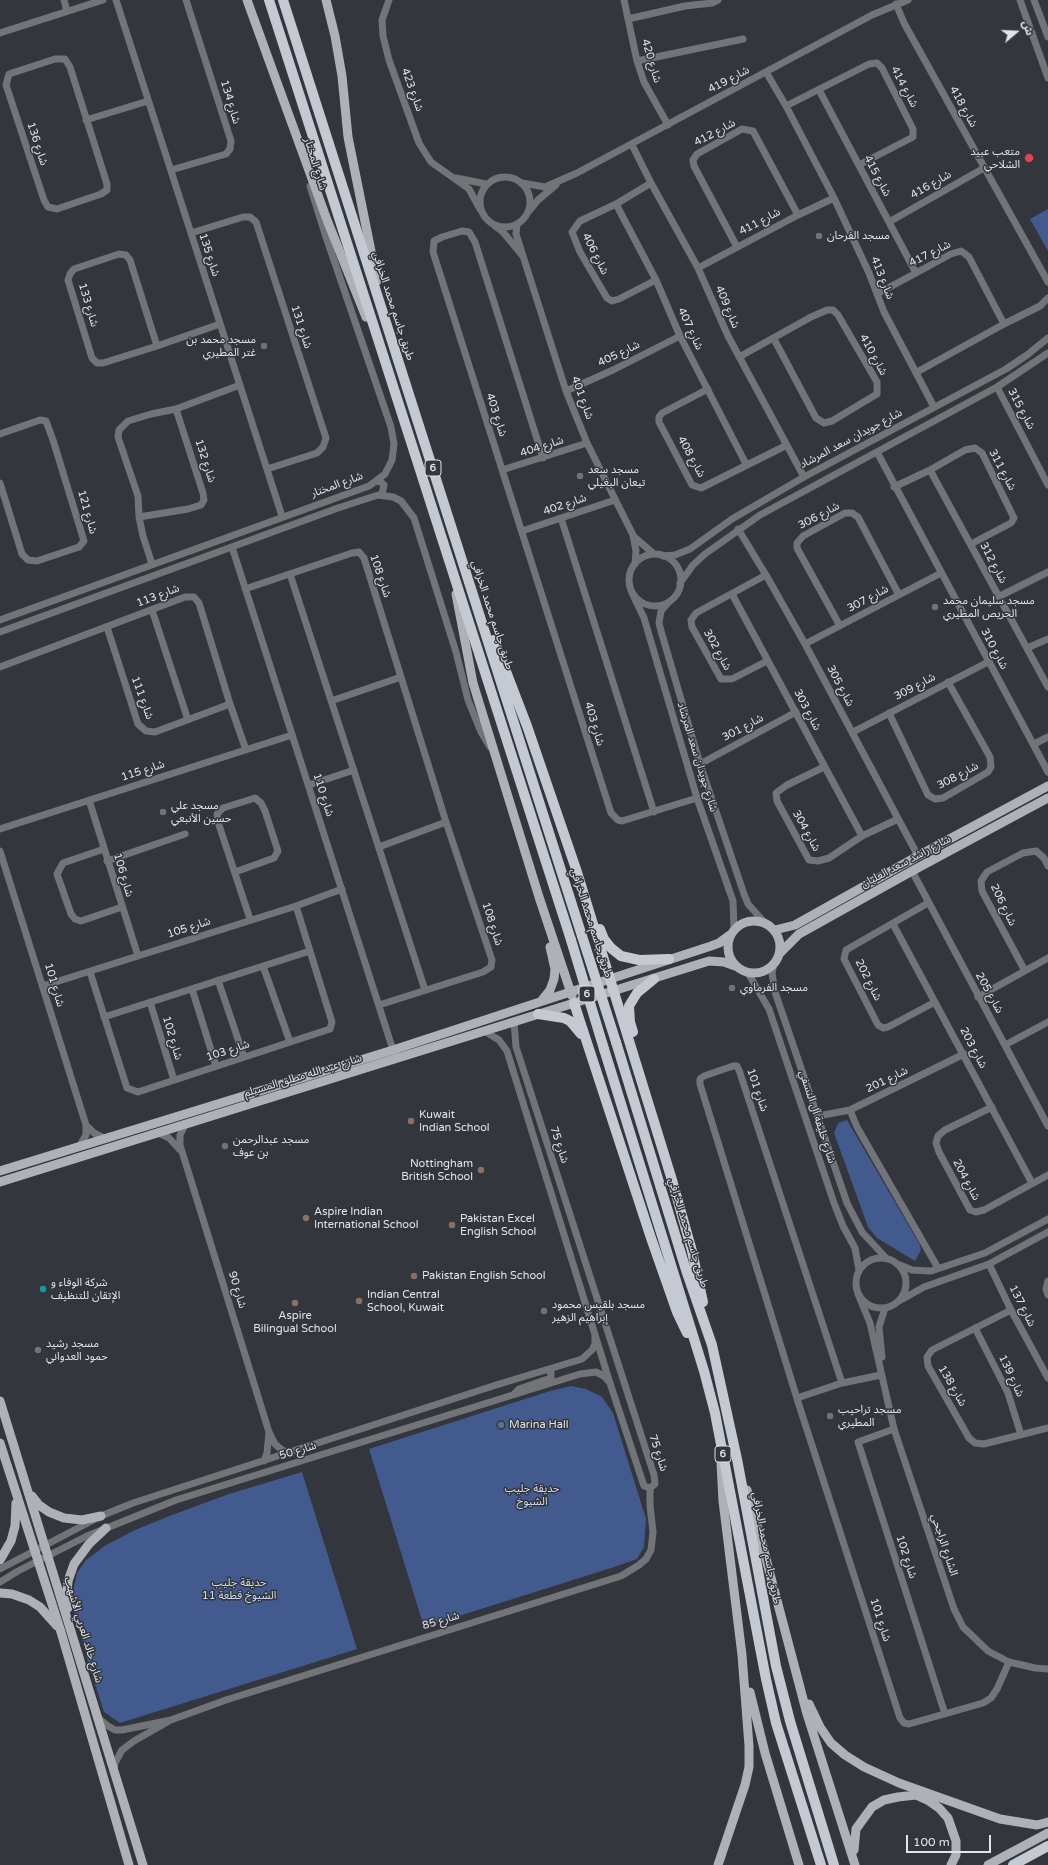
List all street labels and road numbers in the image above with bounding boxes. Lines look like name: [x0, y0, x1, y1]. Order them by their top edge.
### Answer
street label: شارع 420: [638, 38, 664, 84]
street label: شارع 419: [706, 64, 752, 96]
street label: شارع 414: [888, 64, 920, 110]
street label: شارع 423: [398, 67, 426, 113]
street label: شارع 134: [217, 79, 243, 125]
street label: شارع 418: [946, 84, 980, 130]
street label: شارع 412: [692, 117, 738, 149]
street label: شارع 136: [24, 121, 50, 167]
street label: شارع المختار: [301, 136, 329, 192]
street label: شارع 415: [861, 153, 893, 199]
street label: شارع 416: [908, 168, 954, 202]
street label: شارع 411: [737, 206, 783, 238]
street label: شارع 406: [579, 231, 611, 277]
street label: شارع 135: [196, 232, 222, 278]
street label: شارع 417: [907, 238, 953, 270]
street label: طريق جاسم محمد الخرافي: [369, 250, 417, 362]
street label: شارع 413: [867, 255, 897, 301]
street label: شارع 133: [75, 282, 101, 328]
street label: شارع 409: [712, 284, 742, 330]
street label: شارع 131: [288, 304, 314, 350]
street label: شارع 407: [675, 306, 705, 352]
street label: شارع 410: [856, 332, 890, 378]
street label: شارع 405: [596, 338, 642, 370]
street label: شارع 401: [568, 375, 596, 421]
street label: شارع 315: [1005, 386, 1037, 432]
street label: شارع 403: [483, 392, 509, 438]
street label: شارع جويدان سعد المرشاد: [798, 406, 904, 472]
street label: شارع 404: [519, 434, 565, 460]
street label: شارع 408: [674, 434, 708, 480]
street label: شارع 132: [192, 438, 218, 484]
street label: شارع 311: [986, 447, 1018, 493]
road number: 6: [425, 460, 441, 476]
street label: شارع المختار: [309, 469, 365, 501]
street label: شارع 121: [74, 489, 100, 535]
street label: شارع 402: [542, 491, 588, 519]
street label: شارع 306: [796, 500, 842, 532]
street label: شارع 312: [977, 540, 1009, 586]
street label: شارع 108: [366, 553, 394, 599]
street label: طريق جاسم محمد الخرافي: [468, 559, 516, 671]
street label: شارع 113: [135, 582, 181, 610]
street label: شارع 307: [845, 583, 891, 615]
street label: شارع 310: [978, 626, 1010, 672]
street label: شارع 302: [700, 627, 734, 673]
street label: شارع 305: [824, 663, 856, 709]
street label: شارع 309: [892, 671, 938, 703]
street label: شارع 111: [128, 675, 156, 721]
street label: شارع 303: [791, 687, 823, 733]
street label: شارع 403: [581, 701, 607, 747]
street label: شارع جويدان سعد المرشاد: [674, 701, 720, 813]
street label: شارع 301: [720, 712, 766, 744]
street label: شارع 115: [120, 758, 166, 784]
street label: شارع 308: [935, 760, 981, 792]
street label: شارع 110: [310, 772, 336, 818]
street label: شارع 304: [789, 808, 823, 854]
street label: شارع راشد سعد العلبان: [859, 833, 953, 891]
street label: شارع 106: [110, 852, 136, 898]
street label: طريق جاسم محمد الخرافي: [567, 867, 615, 979]
street label: شارع 206: [987, 882, 1019, 928]
street label: شارع 108: [479, 901, 505, 947]
street label: شارع 105: [166, 915, 212, 941]
street label: شارع 202: [852, 957, 884, 1003]
street label: شارع 101: [41, 962, 67, 1008]
street label: شارع 205: [972, 970, 1006, 1016]
road number: 6: [579, 986, 595, 1002]
street label: شارع 102: [159, 1015, 185, 1061]
street label: شارع 203: [957, 1025, 989, 1071]
street label: شارع 103: [205, 1038, 251, 1064]
street label: شارع عبد الله مطلق المسيلم: [242, 1052, 364, 1100]
street label: شارع 201: [864, 1064, 910, 1096]
street label: شارع 101: [743, 1067, 771, 1113]
street label: شارع خليفة آل النسفي: [796, 1069, 838, 1165]
street label: شارع 75: [547, 1125, 571, 1165]
street label: شارع 204: [950, 1157, 982, 1203]
street label: طريق جاسم محمد الخرافي: [665, 1177, 711, 1289]
street label: شارع 90: [225, 1270, 249, 1310]
street label: شارع 137: [1006, 1283, 1038, 1329]
street label: شارع 139: [996, 1353, 1026, 1399]
street label: شارع 138: [935, 1363, 969, 1409]
street label: شارع 75: [646, 1433, 670, 1473]
street label: شارع 50: [278, 1439, 318, 1463]
road number: 6: [715, 1446, 731, 1462]
street label: طريق جاسم محمد الخرافي: [749, 1491, 783, 1605]
street label: الشارع الراجحي: [928, 1512, 960, 1578]
street label: شارع 102: [893, 1534, 919, 1580]
street label: شارع خالد العربي الأشهب: [61, 1575, 105, 1685]
street label: شارع 101: [867, 1597, 893, 1643]
street label: شارع 85: [421, 1609, 461, 1633]

